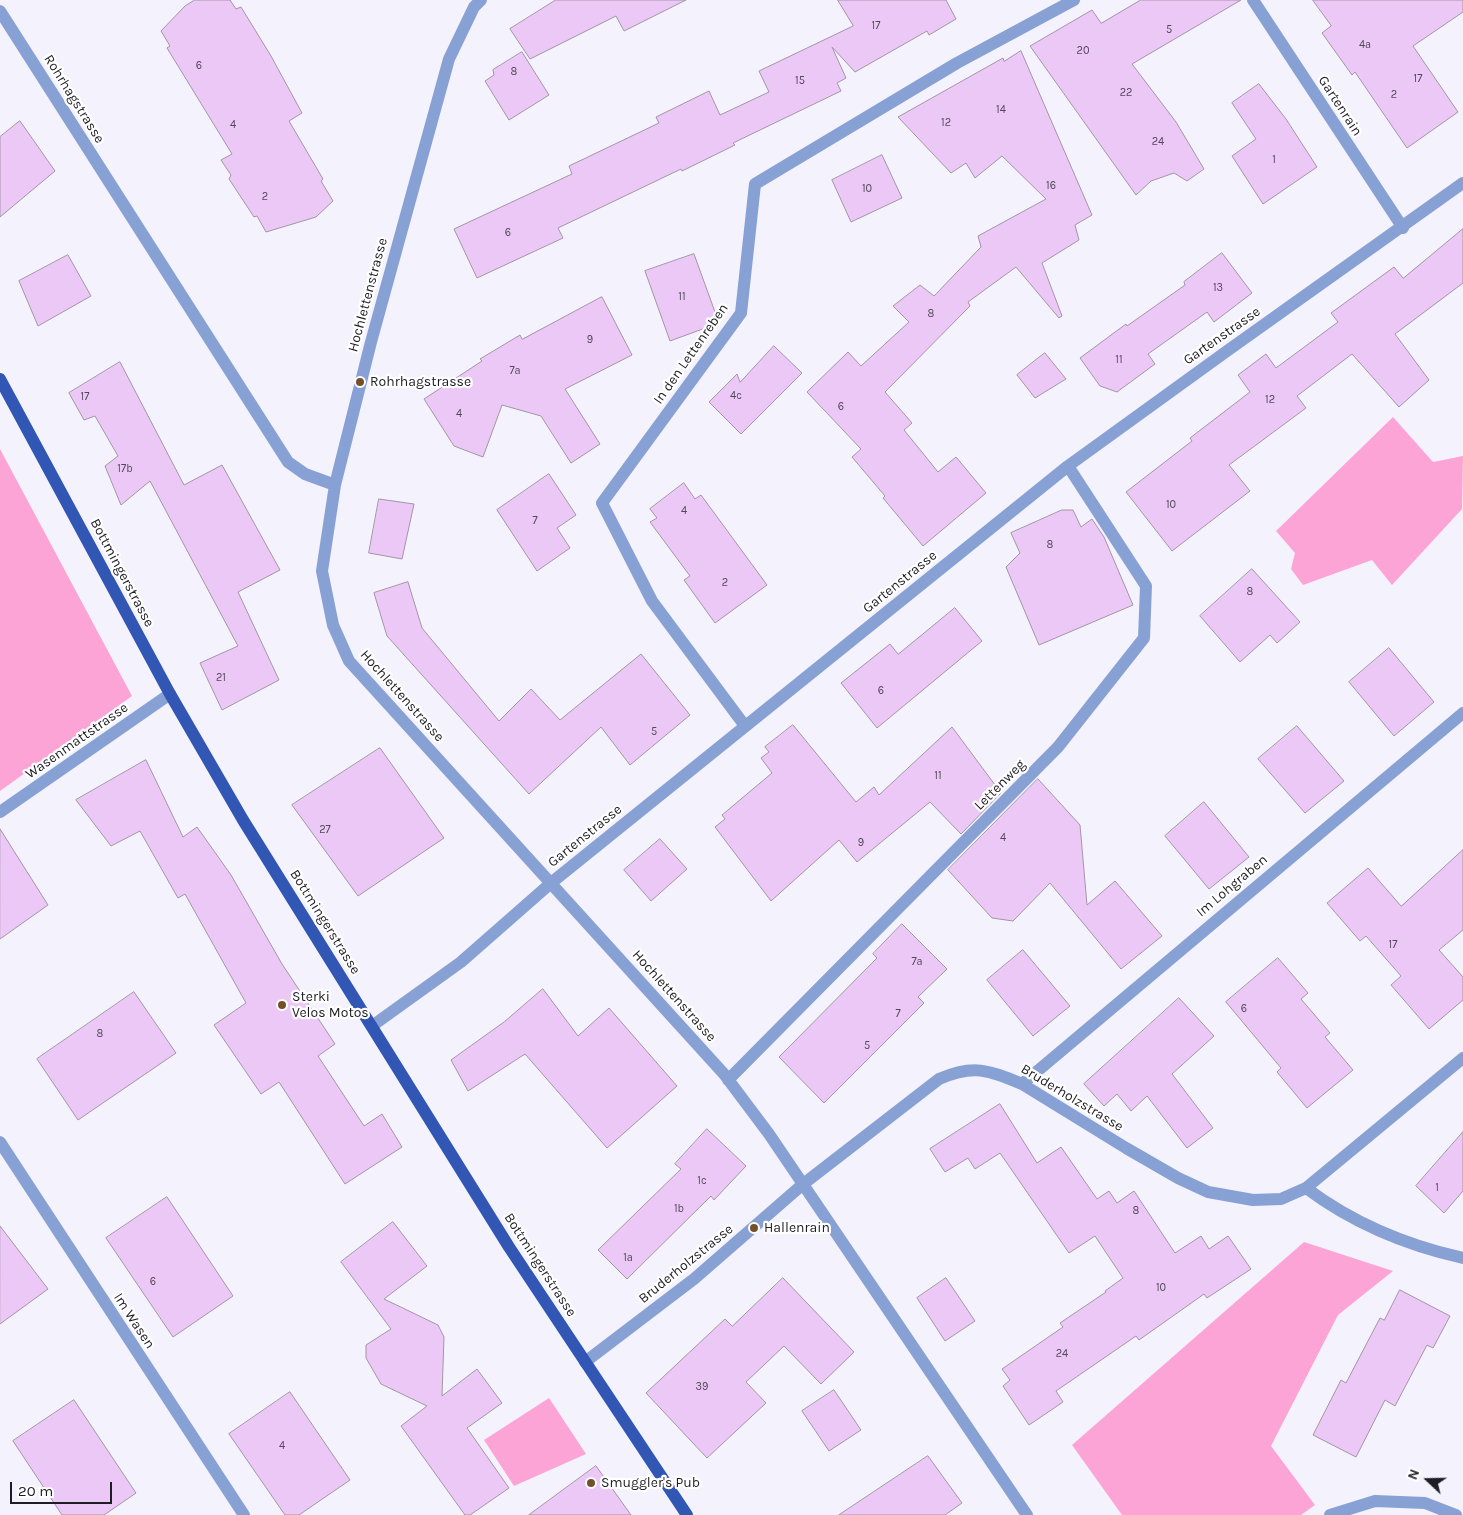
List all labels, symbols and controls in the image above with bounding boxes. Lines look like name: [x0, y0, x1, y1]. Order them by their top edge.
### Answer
house number: 17: [872, 19, 880, 33]
house number: 5: [1166, 23, 1172, 37]
house number: 4a: [1359, 38, 1371, 52]
house number: 20: [1077, 44, 1089, 58]
street label: Rohrhagstrasse: [40, 52, 108, 146]
house number: 6: [196, 59, 202, 73]
house number: 8: [511, 65, 517, 79]
house number: 17: [1414, 72, 1422, 86]
street label: Gartenrain: [1314, 73, 1366, 139]
house number: 15: [795, 74, 805, 88]
house number: 22: [1120, 86, 1132, 100]
house number: 2: [1391, 88, 1397, 102]
house number: 14: [996, 103, 1006, 117]
house number: 12: [941, 116, 951, 130]
house number: 4: [230, 118, 236, 132]
house number: 24: [1152, 135, 1164, 149]
house number: 1: [1272, 153, 1276, 167]
house number: 16: [1046, 179, 1056, 193]
house number: 10: [862, 182, 872, 196]
house number: 2: [262, 190, 268, 204]
house number: 6: [505, 226, 511, 240]
street label: Hochlettenstrasse: [345, 236, 391, 354]
house number: 13: [1213, 281, 1223, 295]
house number: 11: [678, 290, 686, 304]
street label: In den Lettenreben: [650, 300, 732, 408]
street label: Gartenstrasse: [1180, 303, 1264, 369]
house number: 8: [928, 307, 934, 321]
house number: 9: [587, 333, 593, 347]
house number: 11: [1115, 353, 1123, 367]
house number: 7a: [509, 364, 521, 378]
place label: Rohrhagstrasse: [370, 374, 471, 390]
marker: Rohrhagstrasse: [354, 376, 366, 388]
house number: 4c: [730, 389, 742, 403]
house number: 17: [81, 390, 89, 404]
house number: 12: [1265, 393, 1275, 407]
house number: 6: [838, 400, 844, 414]
house number: 4: [456, 407, 462, 421]
house number: 17b: [117, 462, 133, 476]
house number: 10: [1166, 498, 1176, 512]
house number: 4: [681, 504, 687, 518]
house number: 7: [532, 514, 538, 528]
street label: Bottmingerstrasse: [86, 516, 158, 630]
house number: 8: [1047, 538, 1053, 552]
street label: Gartenstrasse: [860, 547, 940, 617]
house number: 2: [722, 576, 728, 590]
house number: 8: [1247, 585, 1253, 599]
street label: Hochlettenstrasse: [357, 647, 447, 745]
house number: 21: [216, 671, 226, 685]
house number: 6: [878, 684, 884, 698]
street label: Wasenmattstrasse: [22, 699, 132, 783]
house number: 5: [651, 725, 657, 739]
street label: Lettenweg: [971, 756, 1029, 814]
house number: 11: [934, 769, 942, 783]
street label: Gartenstrasse: [545, 801, 625, 871]
house number: 27: [319, 823, 331, 837]
house number: 4: [1000, 831, 1006, 845]
house number: 9: [858, 836, 864, 850]
street label: Im Lohgraben: [1193, 851, 1271, 921]
street label: Bottmingerstrasse: [286, 867, 364, 977]
house number: 17: [1389, 938, 1397, 952]
street label: Hochlettenstrasse: [629, 947, 719, 1045]
house number: 7a: [911, 955, 923, 969]
place label: Sterki Velos Motos: [292, 989, 369, 1022]
marker: Sterki Velos Motos: [276, 999, 288, 1011]
house number: 6: [1241, 1002, 1247, 1016]
house number: 7: [895, 1007, 901, 1021]
house number: 8: [97, 1027, 103, 1041]
house number: 5: [864, 1039, 870, 1053]
street label: Bruderholzstrasse: [1018, 1061, 1126, 1135]
house number: 1c: [697, 1174, 707, 1188]
house number: 1: [1435, 1181, 1439, 1195]
house number: 1b: [674, 1202, 684, 1216]
house number: 8: [1133, 1204, 1139, 1218]
street label: Bottmingerstrasse: [500, 1210, 580, 1320]
place label: Hallenrain: [764, 1220, 830, 1236]
street label: Bruderholzstrasse: [635, 1221, 737, 1307]
marker: Hallenrain: [748, 1222, 760, 1234]
house number: 1a: [623, 1251, 633, 1265]
house number: 6: [150, 1275, 156, 1289]
house number: 10: [1156, 1281, 1166, 1295]
street label: Im Wasen: [110, 1290, 158, 1352]
house number: 24: [1056, 1347, 1068, 1361]
house number: 39: [696, 1380, 708, 1394]
house number: 4: [279, 1439, 285, 1453]
north arrow: [1403, 1455, 1453, 1505]
text: N: [1404, 1467, 1423, 1482]
scale bar: [12, 1472, 115, 1504]
place label: Smuggler's Pub: [601, 1475, 700, 1491]
marker: Smuggler's Pub: [585, 1477, 597, 1489]
text: 20 m: [18, 1482, 53, 1500]

